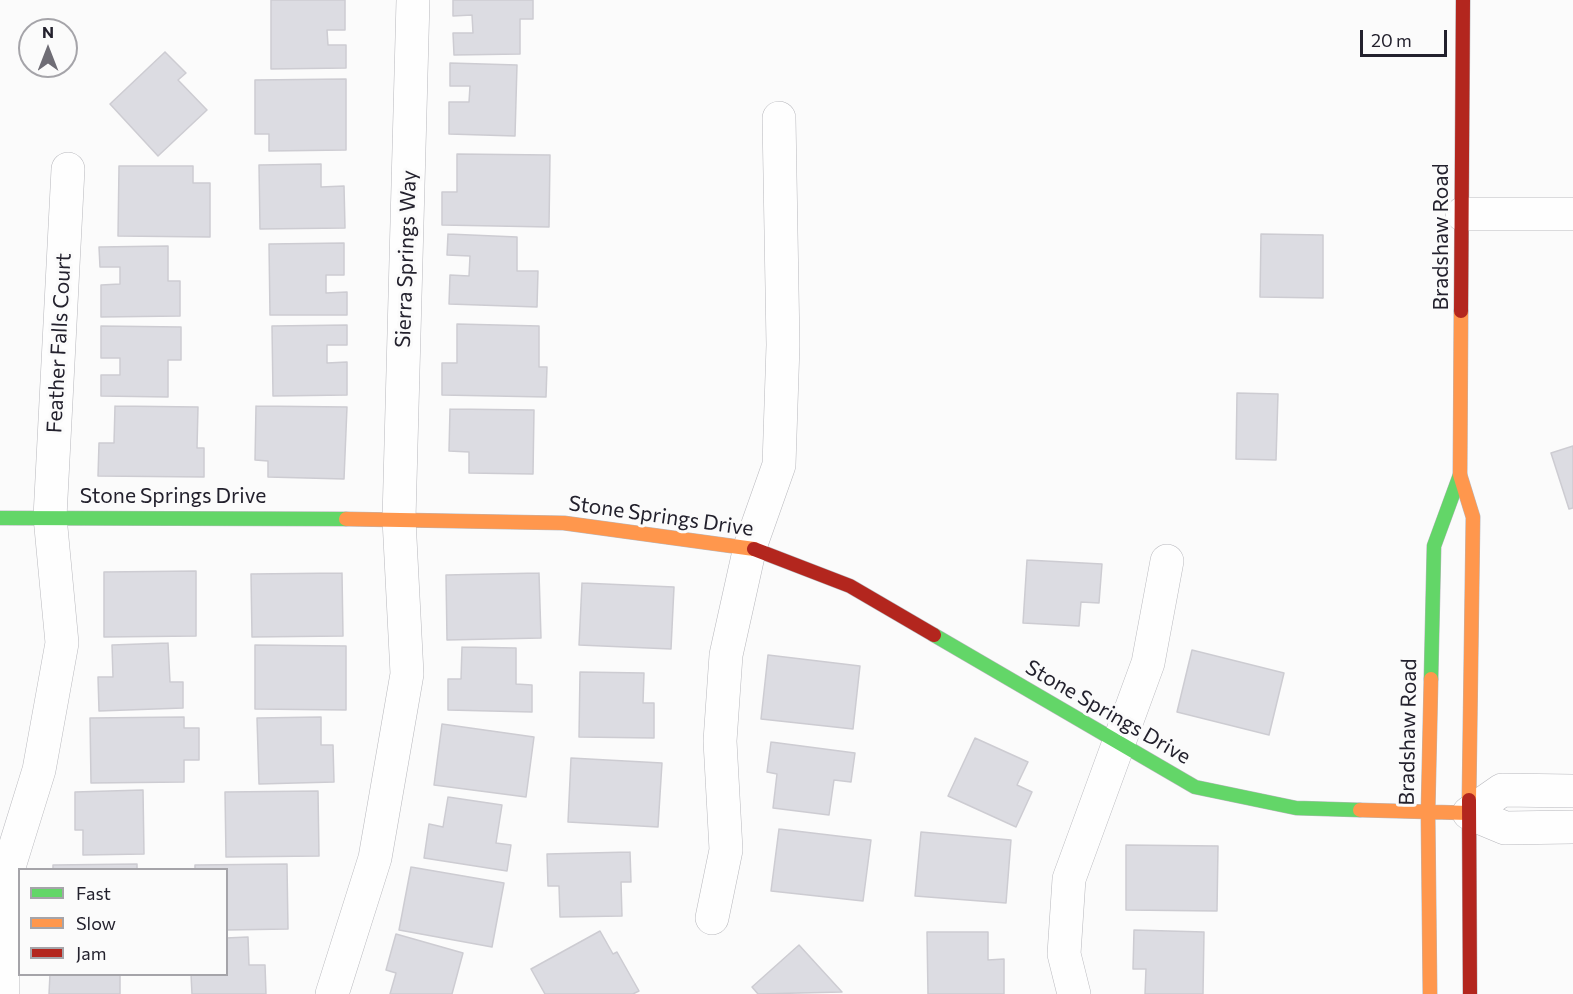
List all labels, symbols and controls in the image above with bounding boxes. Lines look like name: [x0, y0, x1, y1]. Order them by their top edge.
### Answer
north arrow: [18, 18, 78, 78]
scale bar: [1363, 18, 1450, 56]
text: N: [42, 22, 54, 41]
text: 20 m: [1371, 29, 1412, 51]
street label: Bradshaw Road: [1428, 163, 1454, 311]
street label: Sierra Springs Way: [390, 170, 422, 348]
street label: Feather Falls Court: [42, 252, 76, 434]
street label: Stone Springs Drive: [80, 483, 266, 509]
street label: Stone Springs Drive: [567, 491, 755, 541]
street label: Stone Springs Drive: [1021, 654, 1195, 770]
street label: Bradshaw Road: [1394, 658, 1422, 806]
legend: [18, 868, 228, 976]
text: Fast: [76, 882, 111, 904]
text: Slow: [76, 912, 116, 934]
text: Jam: [76, 942, 106, 964]

